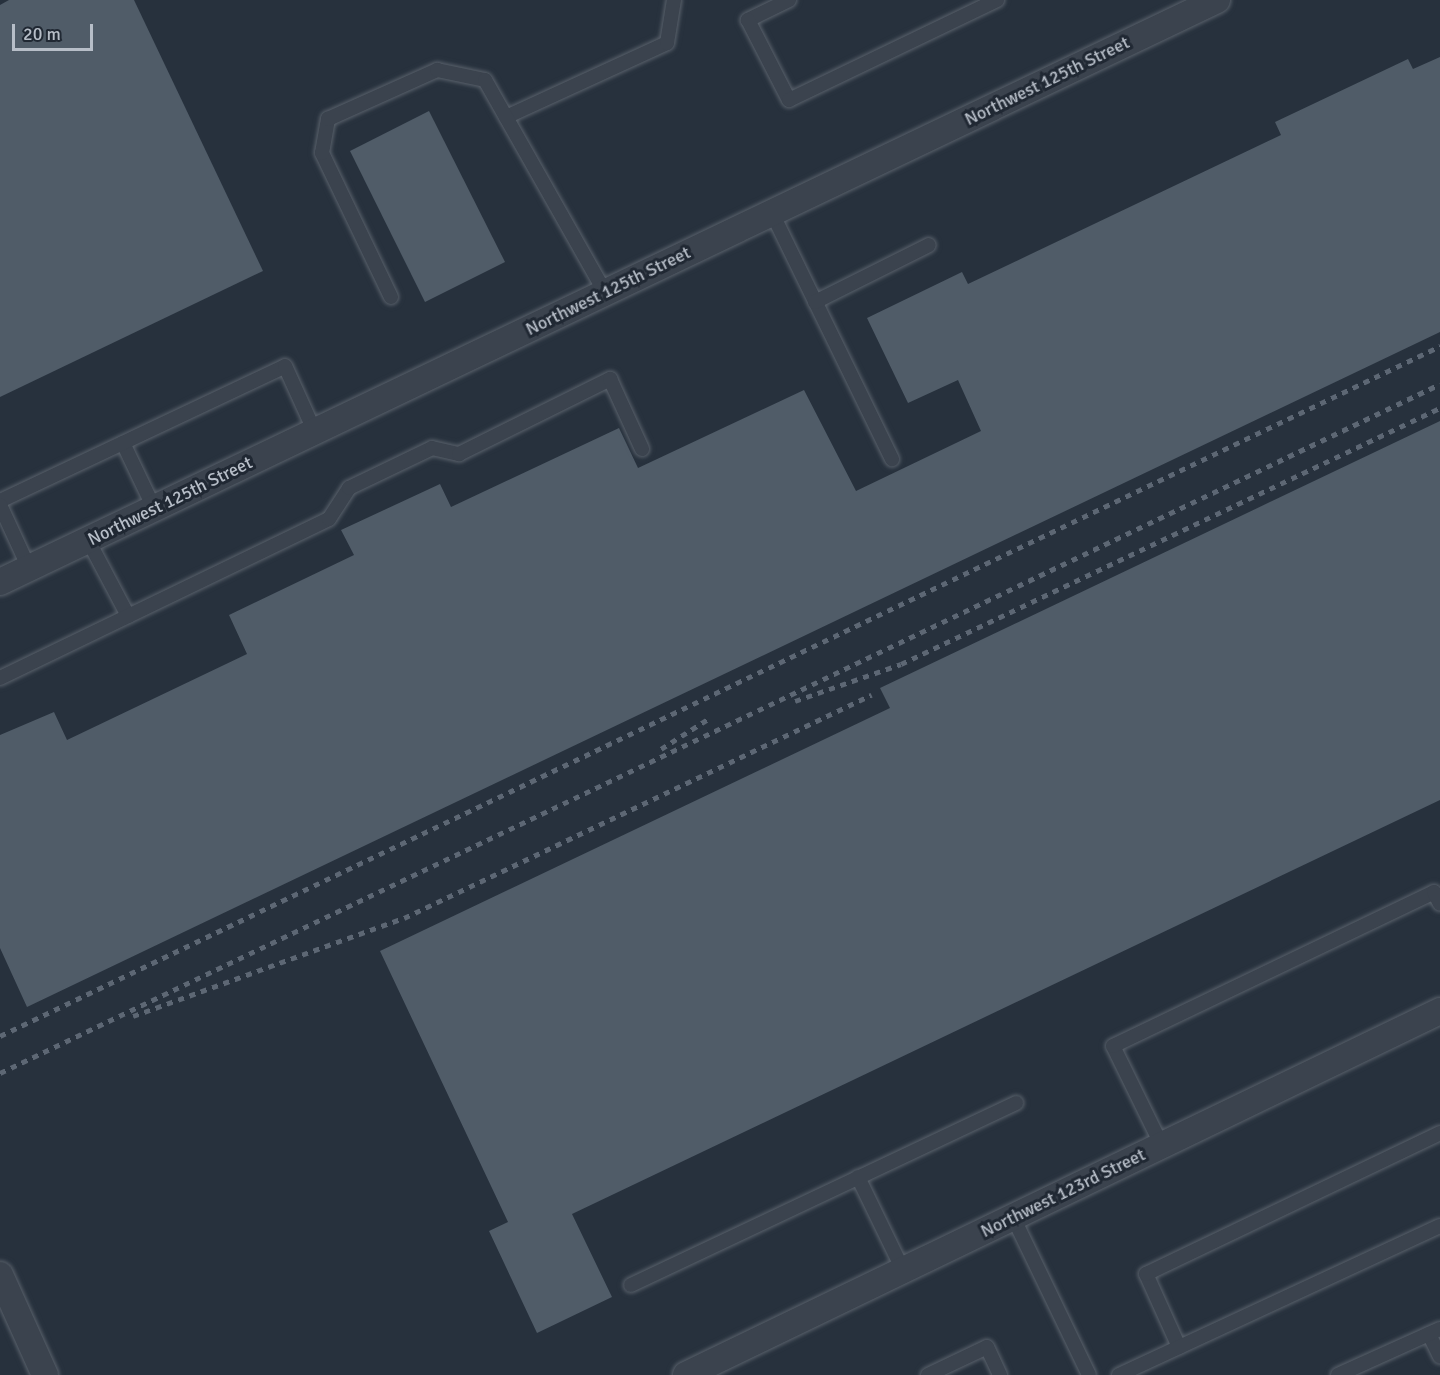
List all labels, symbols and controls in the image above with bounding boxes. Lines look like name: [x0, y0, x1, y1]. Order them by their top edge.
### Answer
scale bar: [15, 12, 96, 50]
text: 20 m: [23, 23, 61, 45]
street label: Northwest 125th Street: [961, 32, 1133, 130]
street label: Northwest 125th Street: [522, 242, 694, 340]
street label: Northwest 125th Street: [84, 452, 256, 550]
street label: Northwest 123rd Street: [977, 1144, 1149, 1242]

